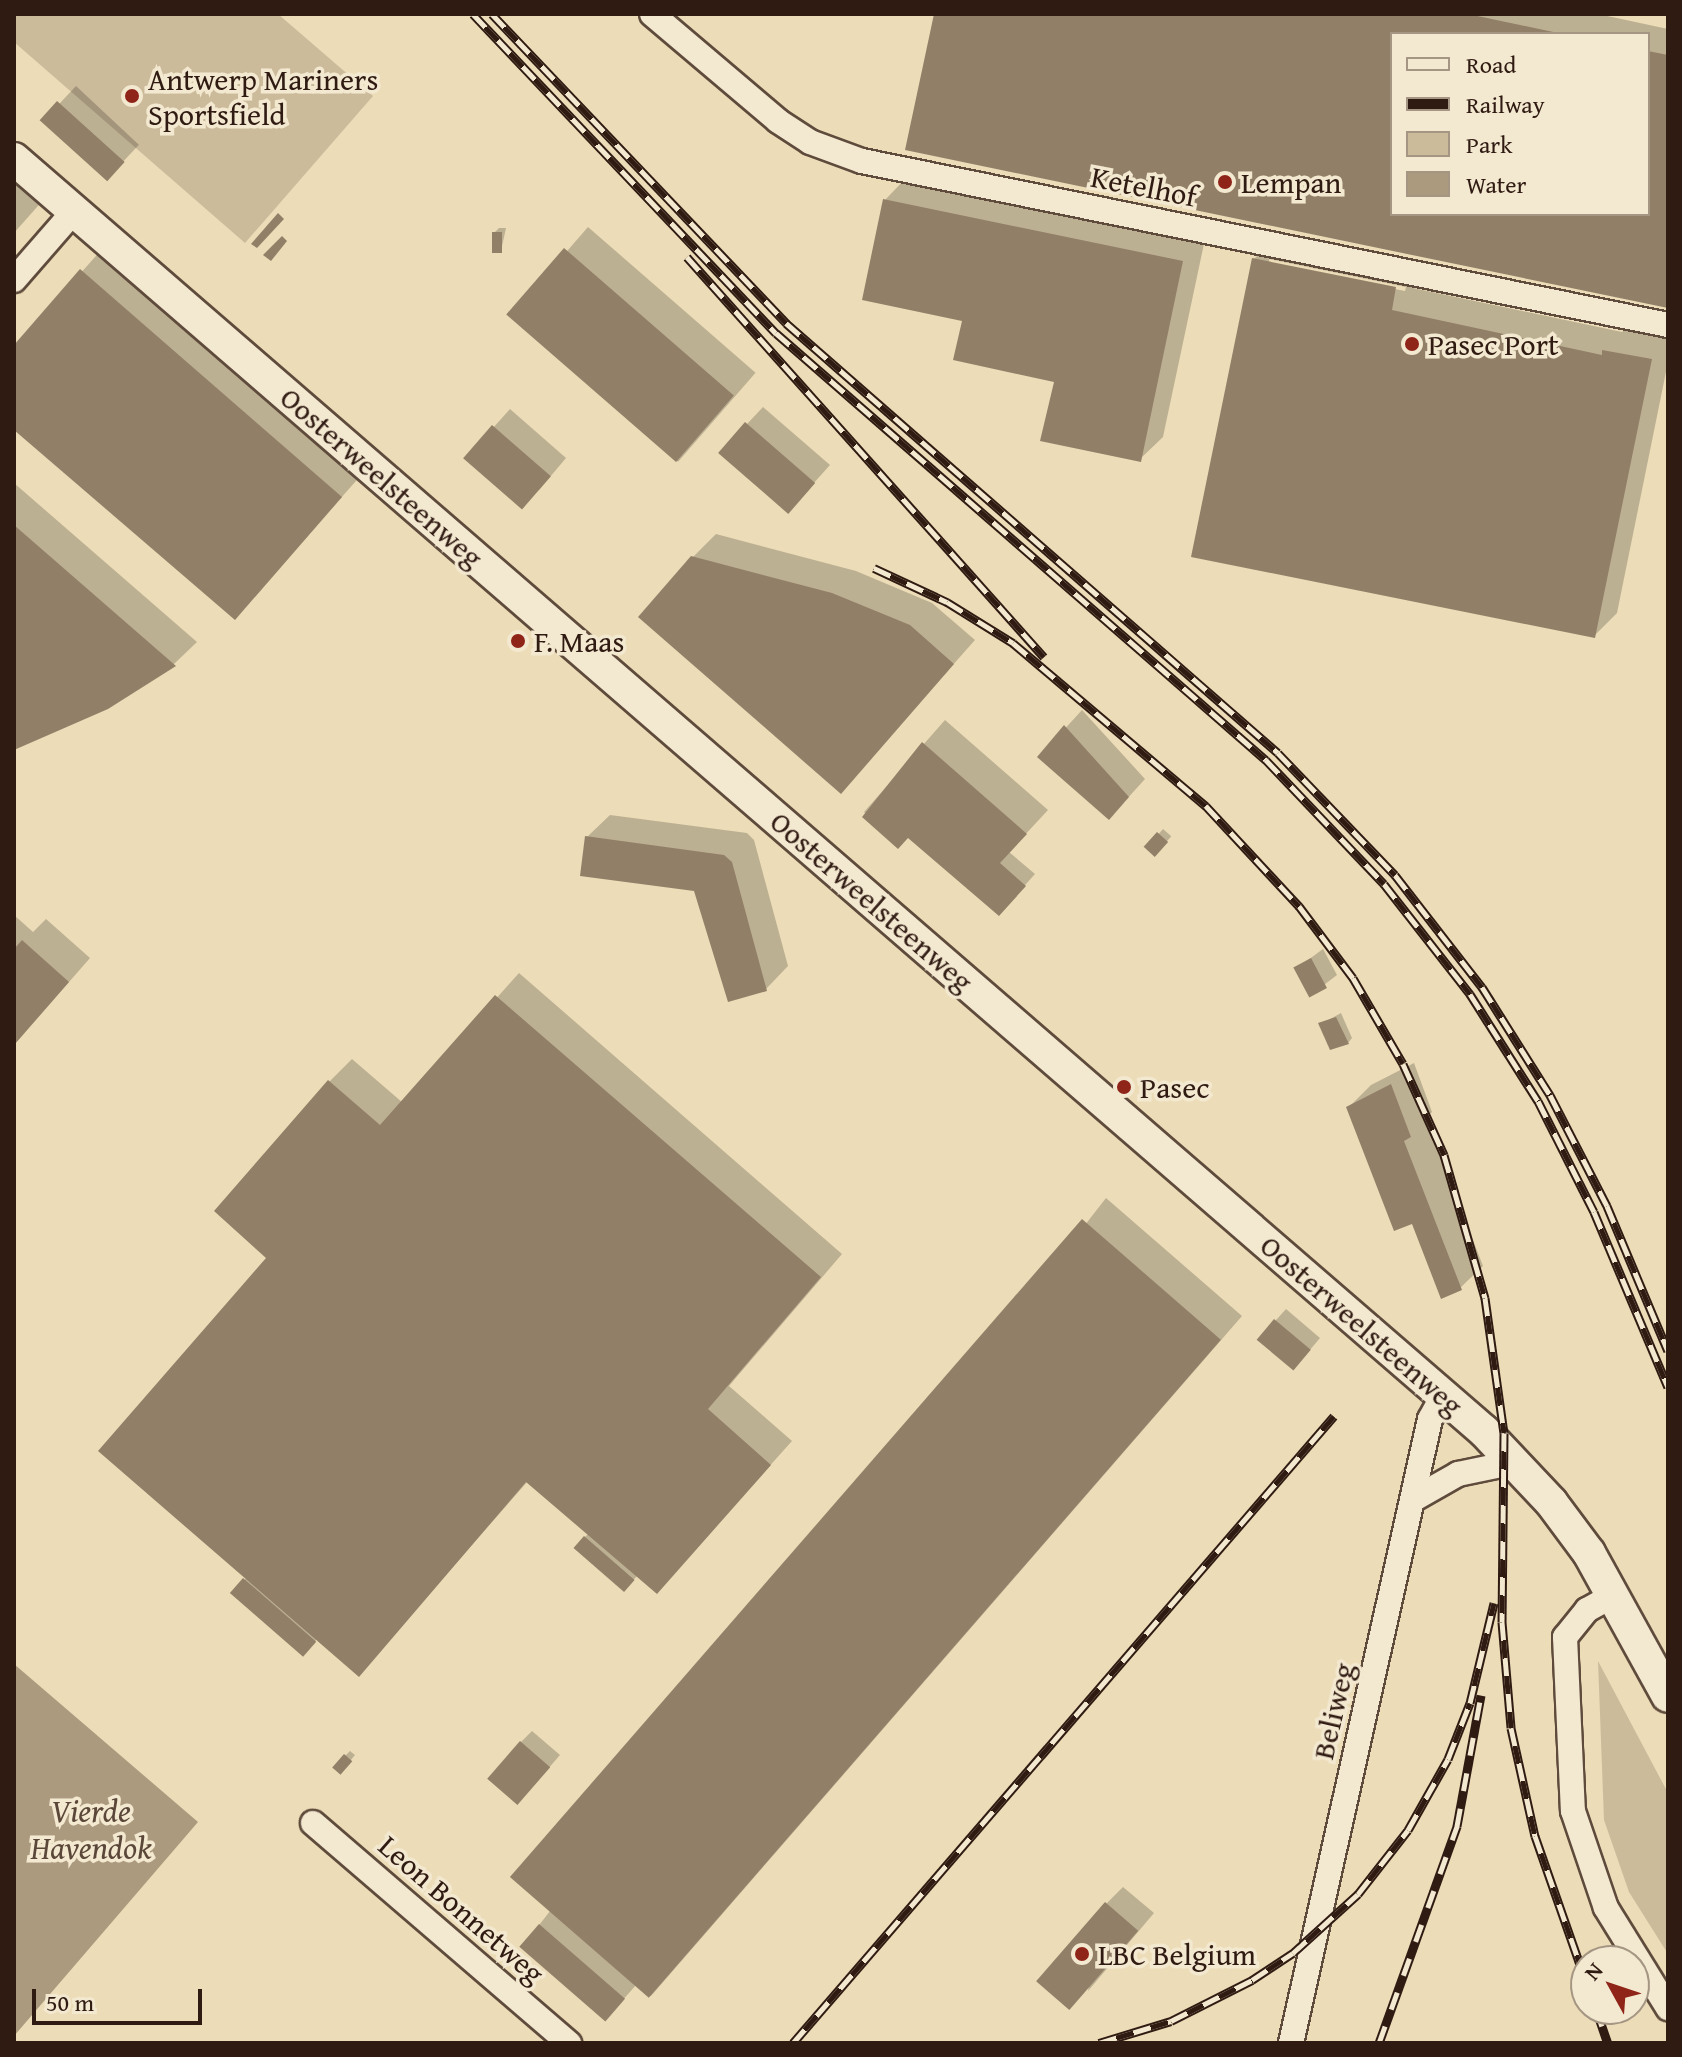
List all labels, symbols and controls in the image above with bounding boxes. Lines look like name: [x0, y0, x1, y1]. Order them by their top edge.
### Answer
legend: [1390, 32, 1650, 216]
text: Road: [1466, 47, 1516, 82]
place label: Antwerp Mariners Sportsfield: [148, 61, 378, 132]
marker: Antwerp Mariners Sportsfield: [123, 87, 141, 105]
text: Railway: [1466, 87, 1545, 122]
text: Park: [1466, 127, 1512, 162]
street label: Ketelhof: [1088, 158, 1200, 214]
place label: Lempan: [1241, 164, 1341, 200]
text: Water: [1466, 167, 1526, 202]
marker: Lempan: [1216, 173, 1234, 191]
place label: Pasec Port: [1428, 326, 1559, 362]
marker: Pasec Port: [1403, 335, 1421, 353]
street label: Oosterweelsteenweg: [273, 379, 491, 575]
place label: F. Maas: [534, 623, 624, 659]
marker: F. Maas: [509, 632, 527, 650]
street label: Oosterweelsteenweg: [763, 803, 981, 999]
place label: Pasec: [1140, 1069, 1210, 1105]
marker: Pasec: [1115, 1078, 1133, 1096]
street label: Oosterweelsteenweg: [1253, 1227, 1471, 1423]
street label: Beliweg: [1304, 1659, 1362, 1763]
water label: Vierde Havendok: [30, 1793, 152, 1868]
street label: Leon Bonnetweg: [372, 1827, 552, 1991]
place label: LBC Belgium: [1098, 1936, 1256, 1972]
marker: LBC Belgium: [1073, 1945, 1091, 1963]
north arrow: [1570, 1945, 1650, 2025]
text: N: [1576, 1955, 1610, 1987]
scale bar: [36, 1973, 206, 2023]
text: 50 m: [46, 1985, 94, 2020]

